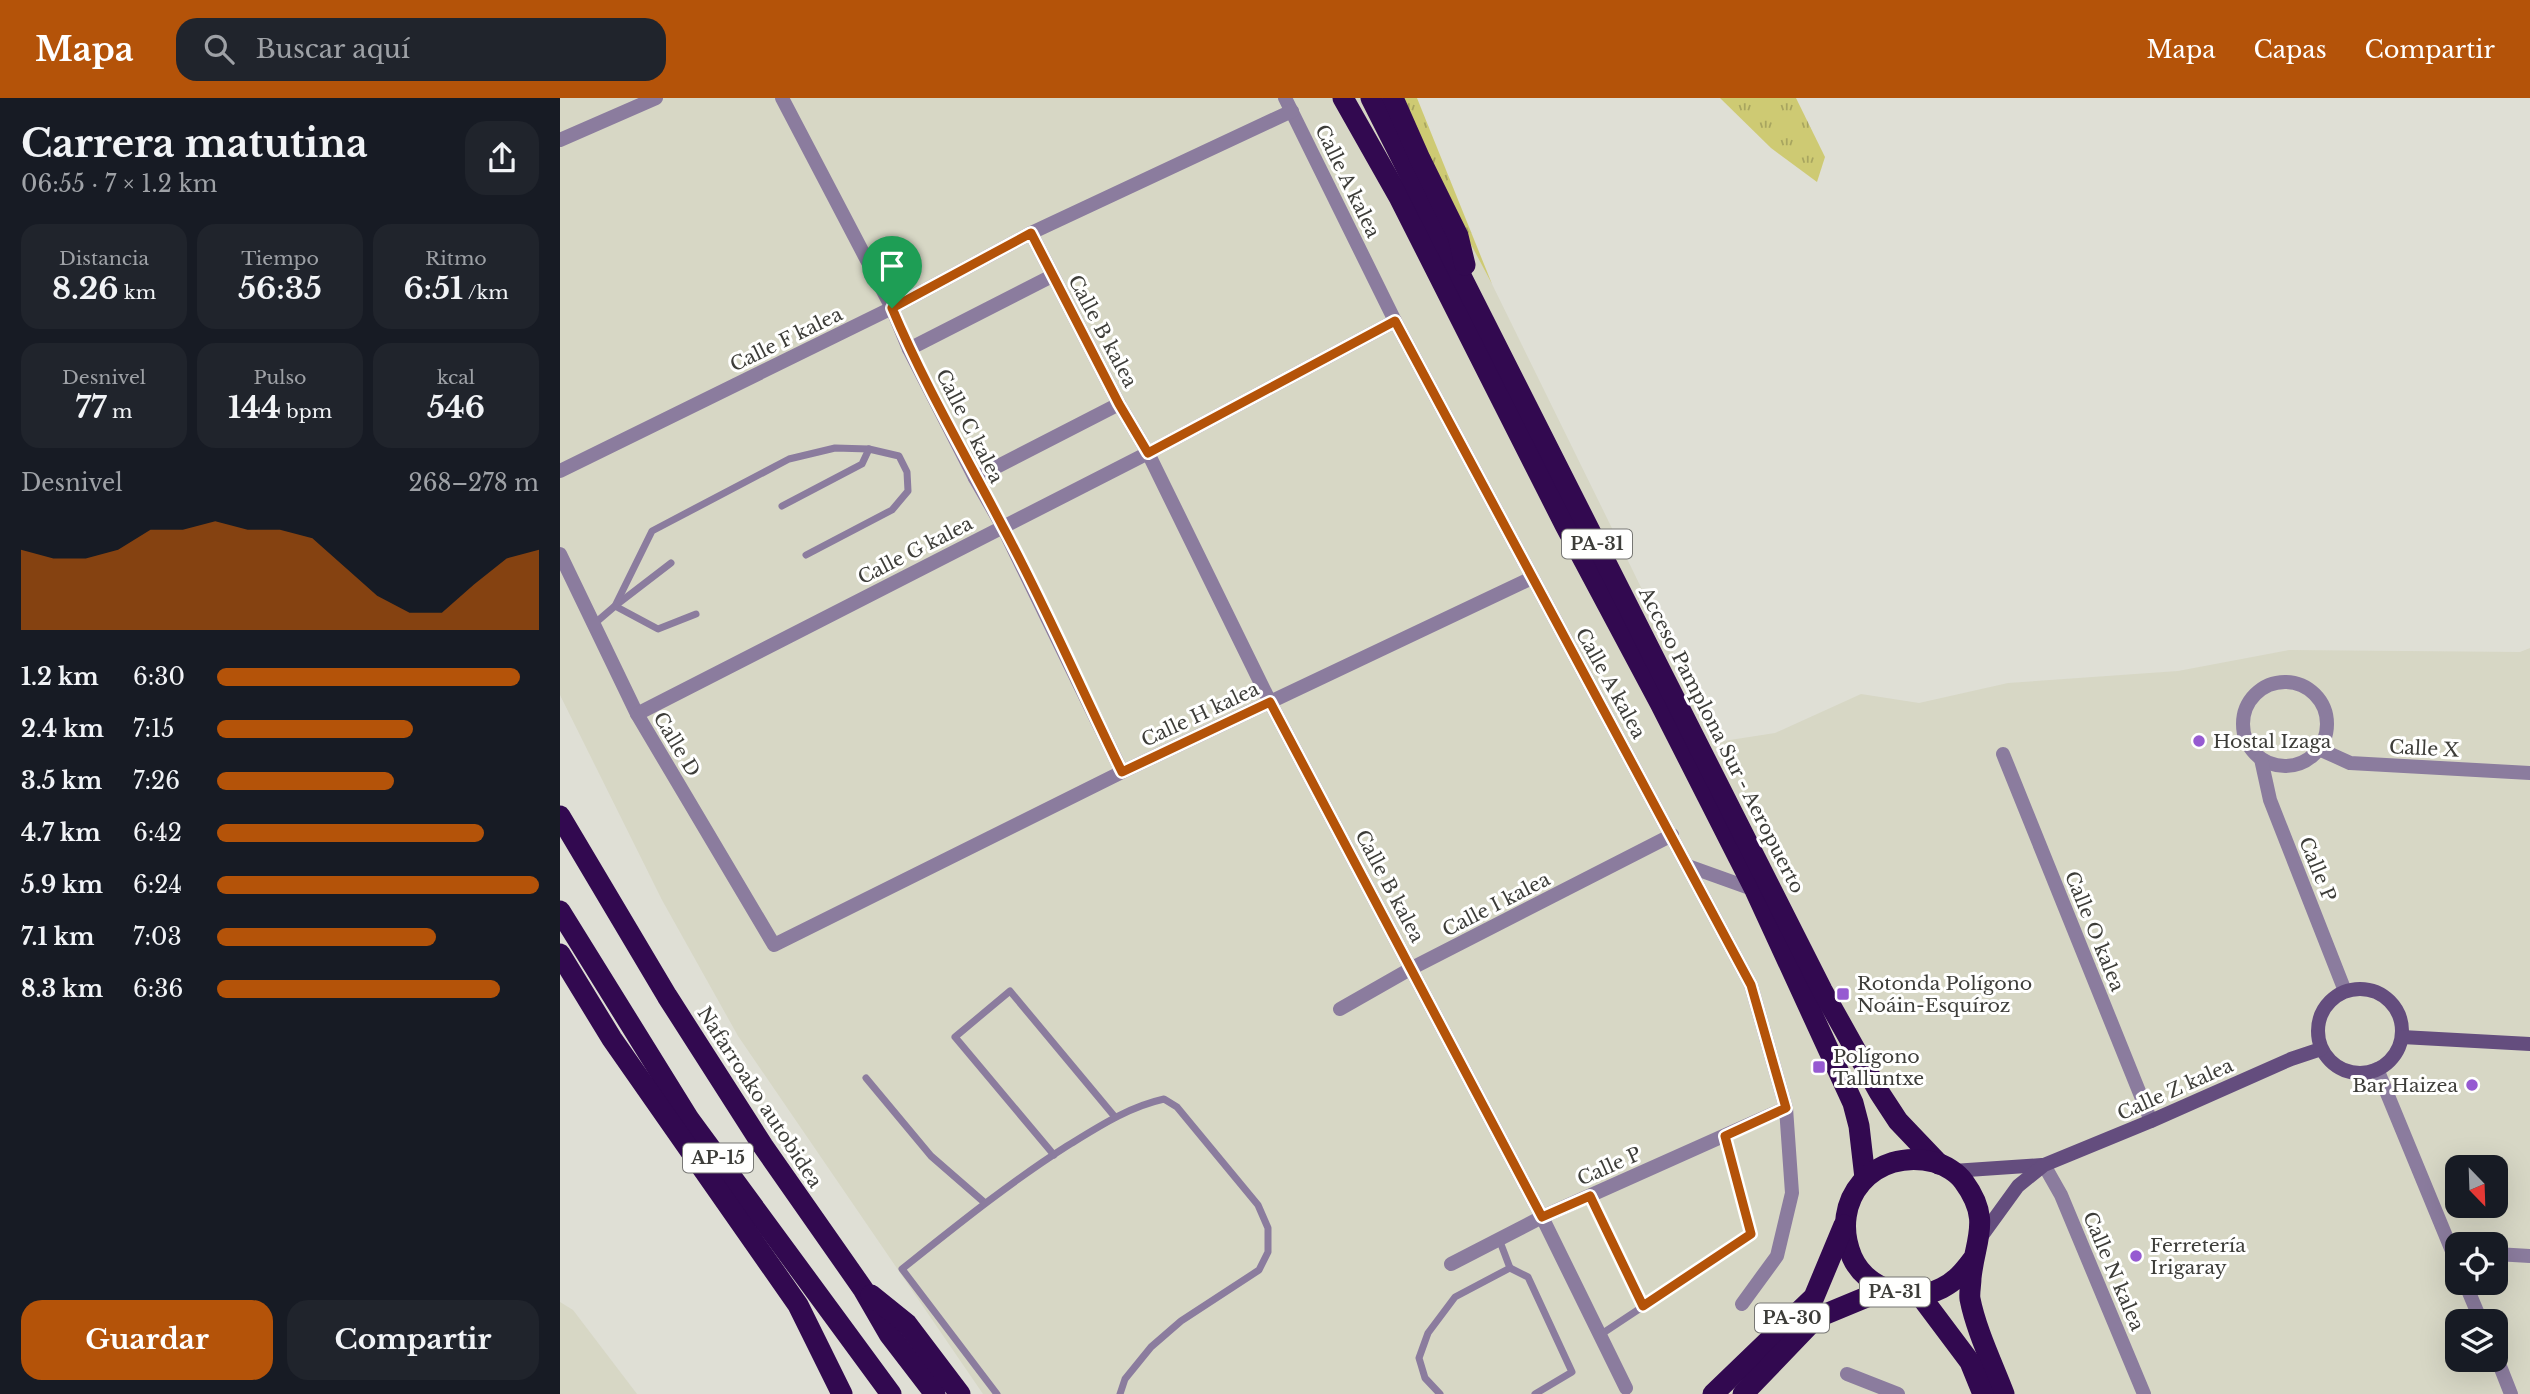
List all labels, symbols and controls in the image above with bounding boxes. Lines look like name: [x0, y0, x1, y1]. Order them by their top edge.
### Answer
search box: [176, 18, 666, 81]
text: Mapa: [35, 29, 134, 70]
icon: search: [200, 30, 238, 68]
text: Buscar aquí: [256, 33, 410, 65]
text: Mapa: [2146, 35, 2216, 64]
text: Capas: [2254, 35, 2327, 64]
text: Compartir: [2365, 35, 2495, 64]
text: Carrera matutina: [21, 120, 368, 167]
button: share: [465, 121, 539, 195]
street label: Calle A kalea: [1310, 121, 1385, 242]
text: 06:55 · 7 × 1.2 km: [21, 170, 217, 198]
pin: [862, 236, 922, 308]
text: Distancia: [59, 247, 149, 270]
text: Tiempo: [241, 247, 319, 270]
text: Ritmo: [425, 247, 487, 270]
icon: arrive: [873, 247, 911, 285]
text: 8.26: [52, 270, 119, 307]
text: 56:35: [238, 270, 322, 307]
text: 6:51: [403, 270, 463, 307]
street label: Calle B kalea: [1063, 271, 1142, 392]
text: km: [119, 281, 156, 304]
text: /km: [463, 281, 509, 304]
street label: Calle F kalea: [726, 302, 846, 377]
street label: Calle C kalea: [931, 365, 1008, 488]
text: Desnivel: [62, 366, 146, 389]
text: Pulso: [253, 366, 307, 389]
text: kcal: [437, 366, 475, 389]
text: 77: [76, 389, 107, 426]
text: 144: [228, 389, 281, 426]
text: 546: [427, 389, 485, 426]
text: m: [107, 400, 132, 423]
text: bpm: [281, 400, 332, 423]
text: Desnivel: [21, 469, 123, 497]
text: 268–278 m: [409, 469, 539, 497]
street label: Calle G kalea: [854, 511, 977, 589]
road number: PA-31: [1562, 530, 1632, 559]
street label: Acceso Pamplona Sur - Aeropuerto: [1634, 582, 1809, 897]
street label: Calle A kalea: [1571, 624, 1651, 743]
text: 1.2 km: [21, 663, 99, 691]
text: 6:30: [133, 663, 185, 691]
street label: Calle H kalea: [1138, 677, 1263, 752]
street label: Calle D: [648, 708, 705, 781]
text: 2.4 km: [21, 715, 104, 743]
text: 7:15: [133, 715, 174, 743]
place label: Hostal Izaga: [2213, 730, 2332, 753]
marker: Hostal Izaga: [2191, 733, 2207, 749]
street label: Calle X: [2389, 735, 2460, 762]
text: 3.5 km: [21, 767, 102, 795]
text: 7:26: [133, 767, 180, 795]
text: 4.7 km: [21, 819, 101, 847]
text: 6:42: [133, 819, 182, 847]
street label: Calle B kalea: [1350, 826, 1429, 947]
street label: Calle P: [2294, 834, 2341, 905]
street label: Calle I kalea: [1439, 867, 1554, 941]
street label: Calle O kalea: [2060, 868, 2129, 995]
text: 5.9 km: [21, 871, 103, 899]
text: 6:24: [133, 871, 182, 899]
text: 7.1 km: [21, 923, 94, 951]
text: 7:03: [133, 923, 182, 951]
place label: Rotonda Polígono Noáin-Esquíroz: [1857, 972, 2032, 1017]
text: 8.3 km: [21, 975, 103, 1003]
text: 6:36: [133, 975, 183, 1003]
marker: Rotonda Polígono Noáin-Esquíroz: [1835, 986, 1851, 1002]
street label: Nafarroako autobidea: [692, 1002, 827, 1192]
place label: Polígono Talluntxe: [1833, 1045, 1924, 1090]
street label: Calle Z kalea: [2114, 1053, 2237, 1125]
marker: Polígono Talluntxe: [1811, 1059, 1827, 1075]
place label: Bar Haizea: [2352, 1074, 2458, 1097]
marker: Bar Haizea: [2464, 1077, 2480, 1093]
street label: Calle P: [1574, 1142, 1645, 1191]
road number: AP-15: [683, 1143, 753, 1172]
north arrow: [2445, 1155, 2508, 1218]
map controls: [2445, 1155, 2508, 1372]
street label: Calle N kalea: [2078, 1208, 2149, 1335]
button: locate: [2445, 1232, 2508, 1295]
place label: Ferretería Irigaray: [2150, 1234, 2246, 1279]
marker: Ferretería Irigaray: [2128, 1248, 2144, 1264]
road number: PA-31: [1860, 1278, 1930, 1307]
button: Guardar: [21, 1300, 273, 1380]
button: Compartir: [287, 1300, 539, 1380]
road number: PA-30: [1755, 1303, 1829, 1332]
button: layers: [2445, 1309, 2508, 1372]

